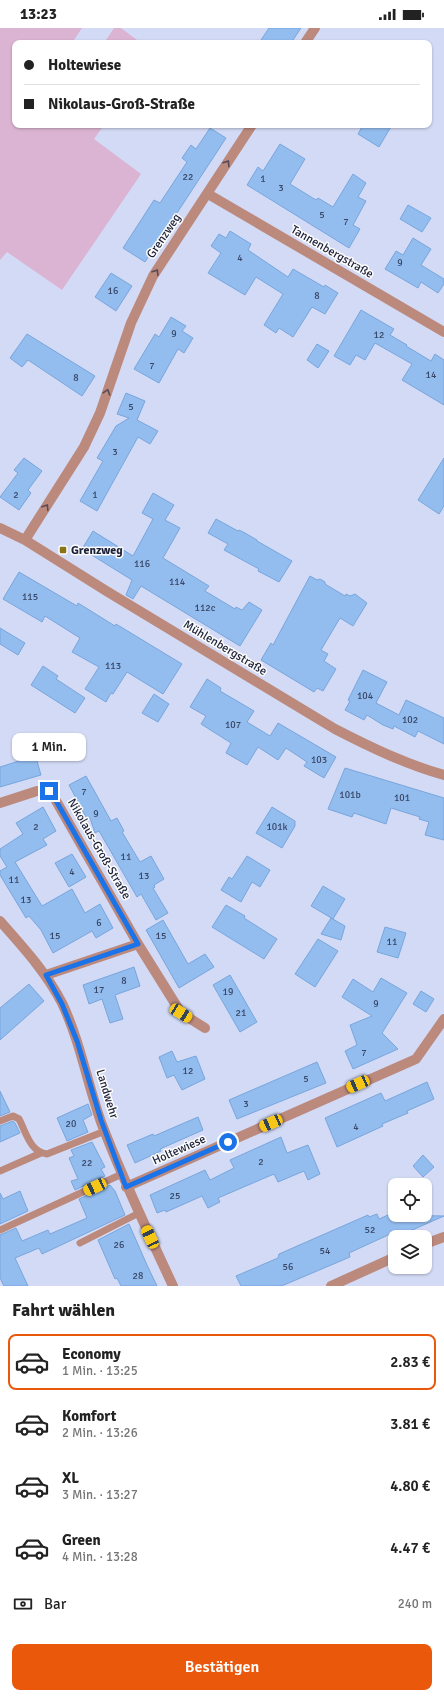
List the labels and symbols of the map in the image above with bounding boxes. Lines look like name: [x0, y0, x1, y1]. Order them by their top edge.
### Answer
one-way arrow: [222, 161, 229, 168]
house number: 22: [183, 171, 193, 183]
house number: 1: [260, 173, 266, 185]
house number: 3: [278, 182, 284, 194]
house number: 5: [319, 209, 325, 221]
street label: Grenzweg: [144, 211, 184, 261]
house number: 7: [343, 216, 349, 228]
street label: Tannenbergstraße: [288, 222, 376, 282]
house number: 4: [237, 252, 243, 264]
house number: 9: [397, 257, 403, 269]
one-way arrow: [151, 269, 159, 276]
house number: 16: [108, 285, 118, 297]
house number: 8: [314, 290, 320, 302]
house number: 9: [171, 328, 177, 340]
house number: 12: [374, 329, 384, 341]
house number: 7: [149, 360, 155, 372]
house number: 14: [426, 369, 437, 381]
house number: 8: [73, 372, 79, 384]
one-way arrow: [102, 389, 111, 396]
house number: 5: [128, 401, 134, 413]
house number: 3: [112, 446, 118, 458]
house number: 2: [13, 489, 19, 501]
house number: 1: [92, 489, 98, 501]
one-way arrow: [41, 504, 48, 511]
place label: Grenzweg: [71, 543, 123, 558]
marker: Grenzweg: [58, 545, 68, 555]
house number: 116: [134, 558, 150, 570]
house number: 114: [169, 576, 186, 588]
house number: 115: [22, 591, 38, 603]
house number: 112c: [195, 602, 216, 614]
street label: Mühlenbergstraße: [180, 617, 270, 679]
house number: 113: [105, 660, 121, 672]
house number: 104: [357, 690, 374, 702]
house number: 102: [402, 714, 418, 726]
house number: 107: [225, 719, 241, 731]
callout: 1 Min.: [12, 733, 86, 761]
house number: 103: [311, 754, 327, 766]
route end: [40, 782, 58, 800]
house number: 7: [81, 786, 87, 798]
house number: 101b: [339, 789, 361, 801]
house number: 101: [394, 792, 410, 804]
street label: Nikolaus-Groß-Straße: [64, 796, 134, 902]
house number: 9: [93, 808, 99, 820]
house number: 2: [33, 821, 39, 833]
house number: 101k: [266, 821, 288, 833]
house number: 11: [121, 851, 131, 863]
house number: 4: [69, 866, 75, 878]
house number: 13: [139, 870, 149, 882]
house number: 11: [9, 874, 19, 886]
house number: 13: [21, 894, 31, 906]
house number: 6: [96, 917, 102, 929]
house number: 15: [50, 930, 60, 942]
house number: 15: [156, 930, 166, 942]
house number: 11: [387, 936, 397, 948]
house number: 8: [121, 975, 127, 987]
house number: 17: [94, 984, 104, 996]
house number: 19: [223, 986, 233, 998]
house number: 9: [373, 998, 379, 1010]
car: [168, 1002, 194, 1024]
house number: 21: [236, 1007, 246, 1019]
house number: 7: [361, 1047, 367, 1059]
house number: 12: [183, 1065, 193, 1077]
street label: Landwehr: [92, 1068, 122, 1121]
house number: 5: [303, 1073, 309, 1085]
car: [345, 1074, 371, 1094]
house number: 3: [243, 1098, 249, 1110]
car: [258, 1113, 284, 1133]
house number: 20: [66, 1118, 76, 1130]
house number: 4: [353, 1121, 359, 1133]
street label: Holtewiese: [150, 1132, 208, 1168]
route start: [219, 1133, 237, 1151]
house number: 2: [258, 1156, 264, 1168]
house number: 22: [82, 1157, 92, 1169]
car: [82, 1176, 108, 1198]
house number: 25: [170, 1190, 180, 1202]
car: [139, 1224, 161, 1250]
house number: 52: [365, 1224, 375, 1236]
house number: 26: [114, 1239, 124, 1251]
house number: 54: [320, 1245, 331, 1257]
house number: 56: [283, 1261, 293, 1273]
house number: 28: [133, 1270, 143, 1282]

